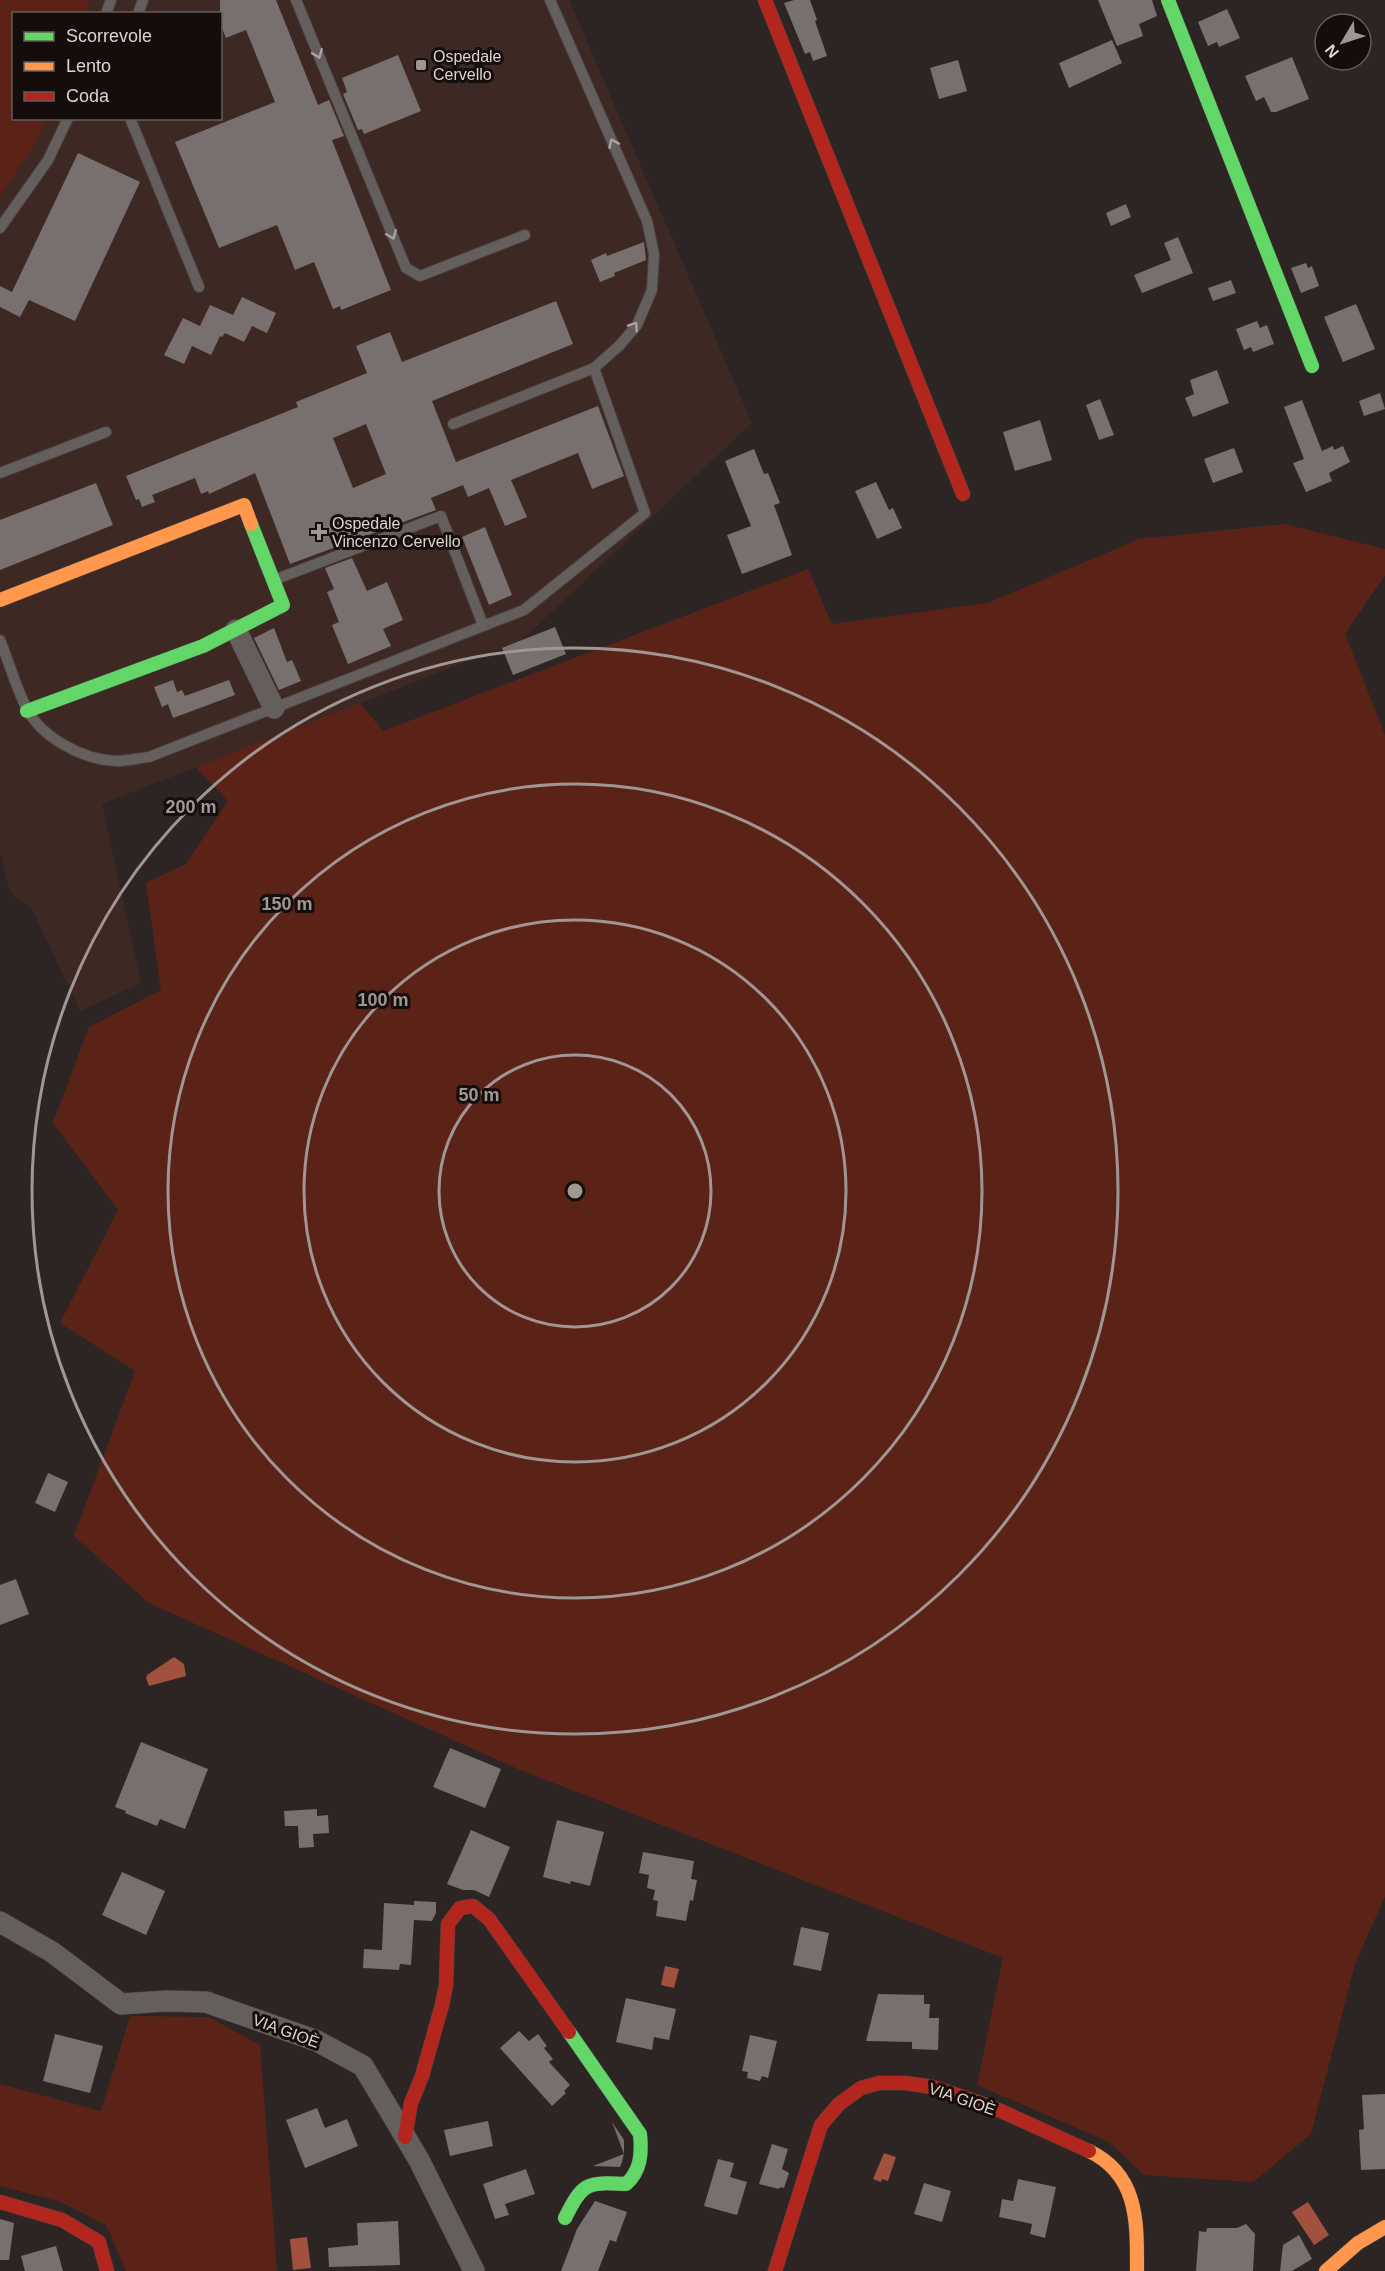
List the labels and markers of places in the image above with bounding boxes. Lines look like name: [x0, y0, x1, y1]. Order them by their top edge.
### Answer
place label: Ospedale Cervello: [433, 48, 502, 83]
marker: Ospedale Cervello: [414, 58, 428, 72]
place label: Ospedale Vincenzo Cervello: [332, 515, 461, 550]
marker: Ospedale Vincenzo Cervello: [310, 523, 328, 541]
centre of rings: [565, 1181, 585, 1201]

